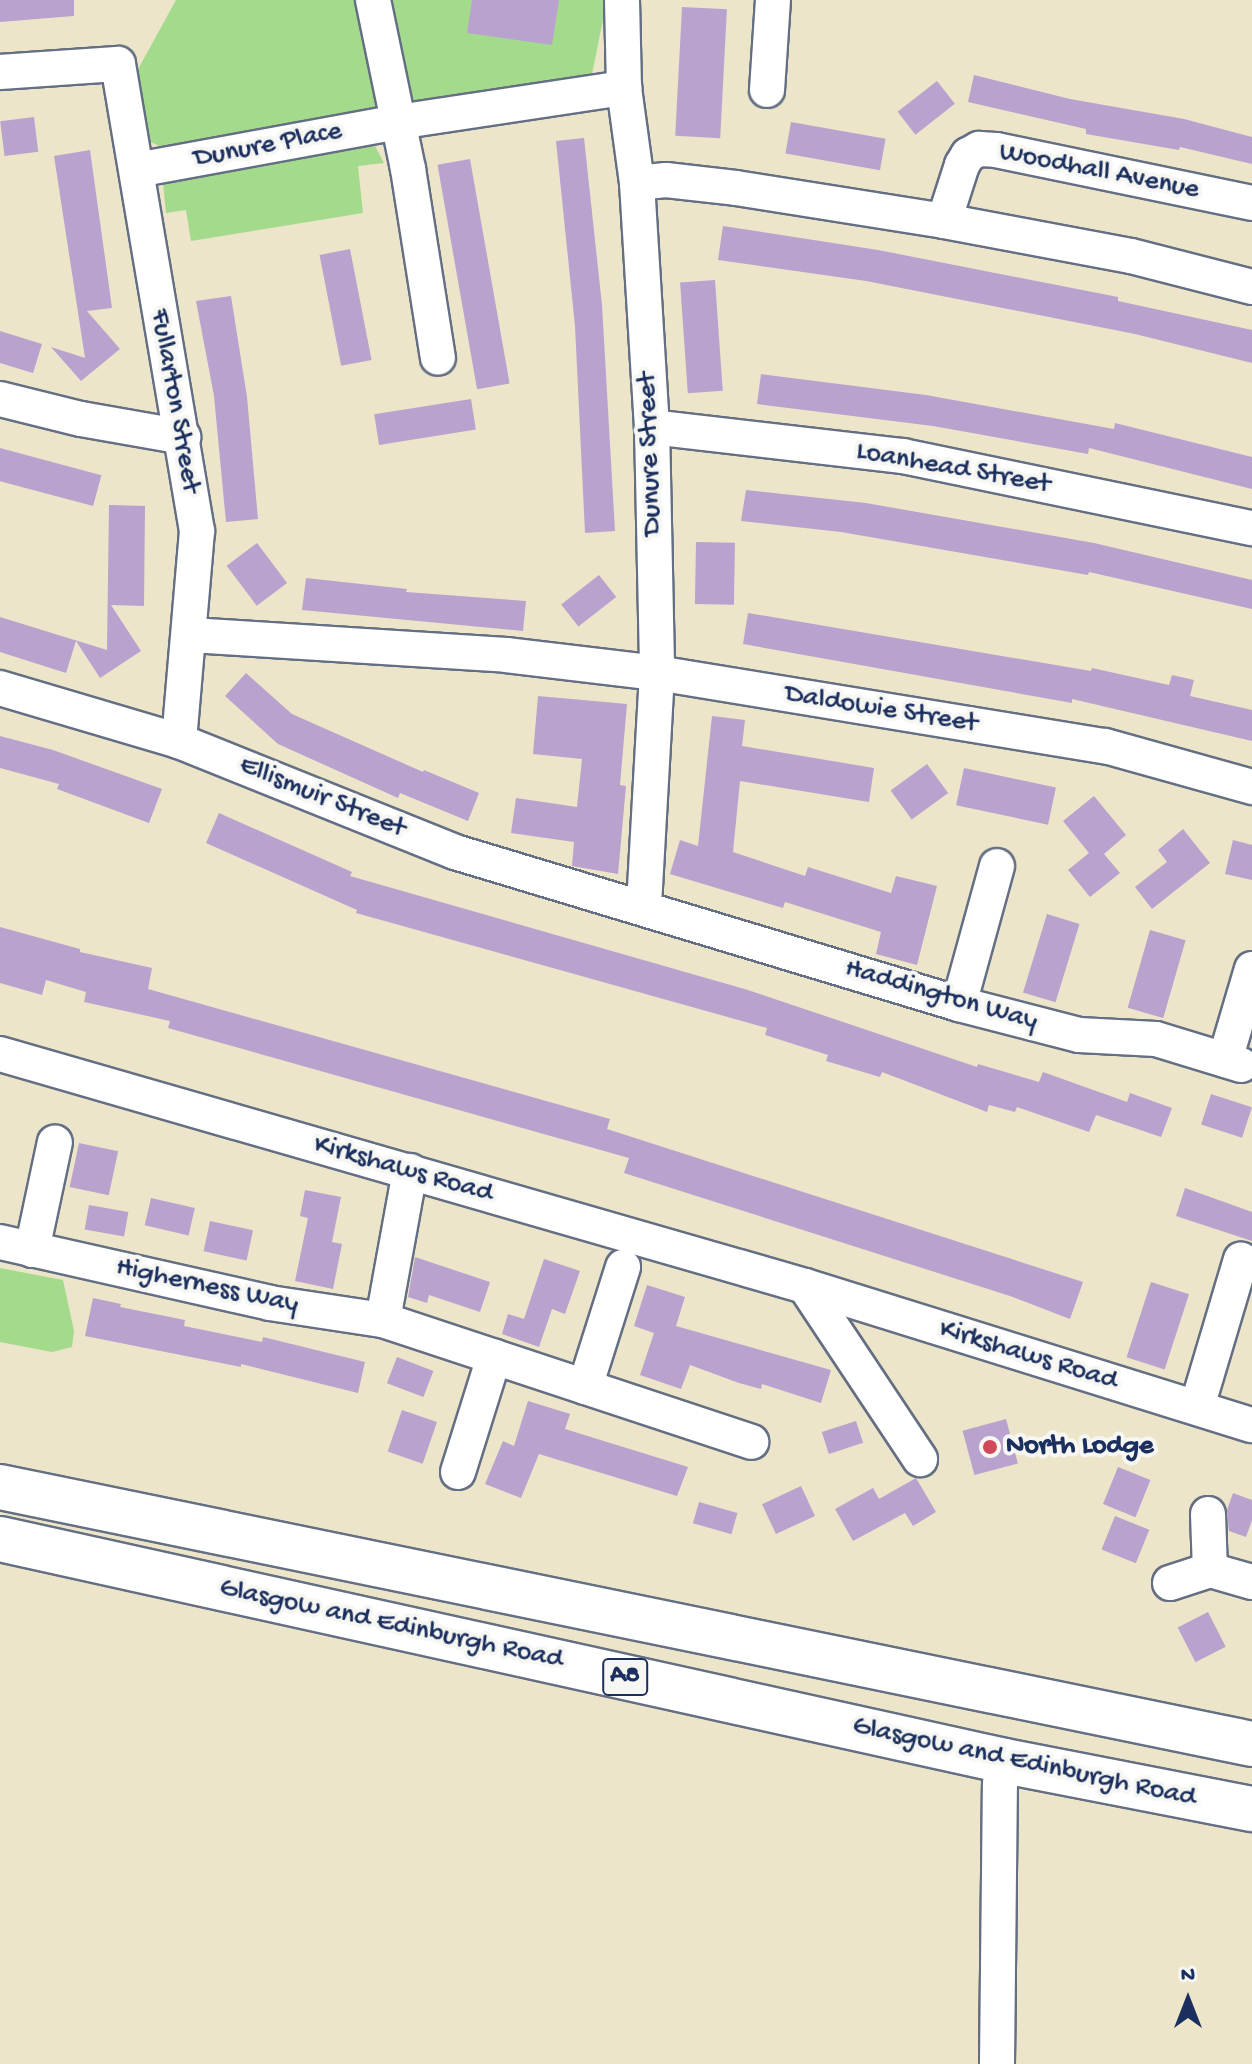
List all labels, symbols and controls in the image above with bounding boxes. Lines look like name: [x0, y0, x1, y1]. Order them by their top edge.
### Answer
street label: Dunure Place: [191, 115, 345, 177]
street label: Woodhall Avenue: [996, 136, 1202, 208]
street label: Fullarton Street: [141, 307, 207, 495]
street label: Dunure Street: [631, 372, 671, 536]
street label: Loanhead Street: [853, 435, 1053, 503]
street label: Daldowie Street: [782, 678, 980, 742]
street label: Ellismuir Street: [234, 749, 410, 847]
street label: Haddington Way: [841, 952, 1041, 1040]
street label: Kirkshaws Road: [310, 1128, 496, 1212]
street label: Higherness Way: [113, 1251, 301, 1323]
street label: Kirkshaws Road: [935, 1313, 1121, 1399]
place label: North Lodge: [1006, 1430, 1153, 1464]
marker: North Lodge: [981, 1438, 999, 1456]
street label: Glasgow and Edinburgh Road: [216, 1572, 566, 1678]
road number: A8: [601, 1655, 649, 1699]
street label: Glasgow and Edinburgh Road: [849, 1710, 1199, 1816]
north arrow: [1148, 1960, 1228, 2040]
text: N: [1181, 1963, 1195, 1989]

